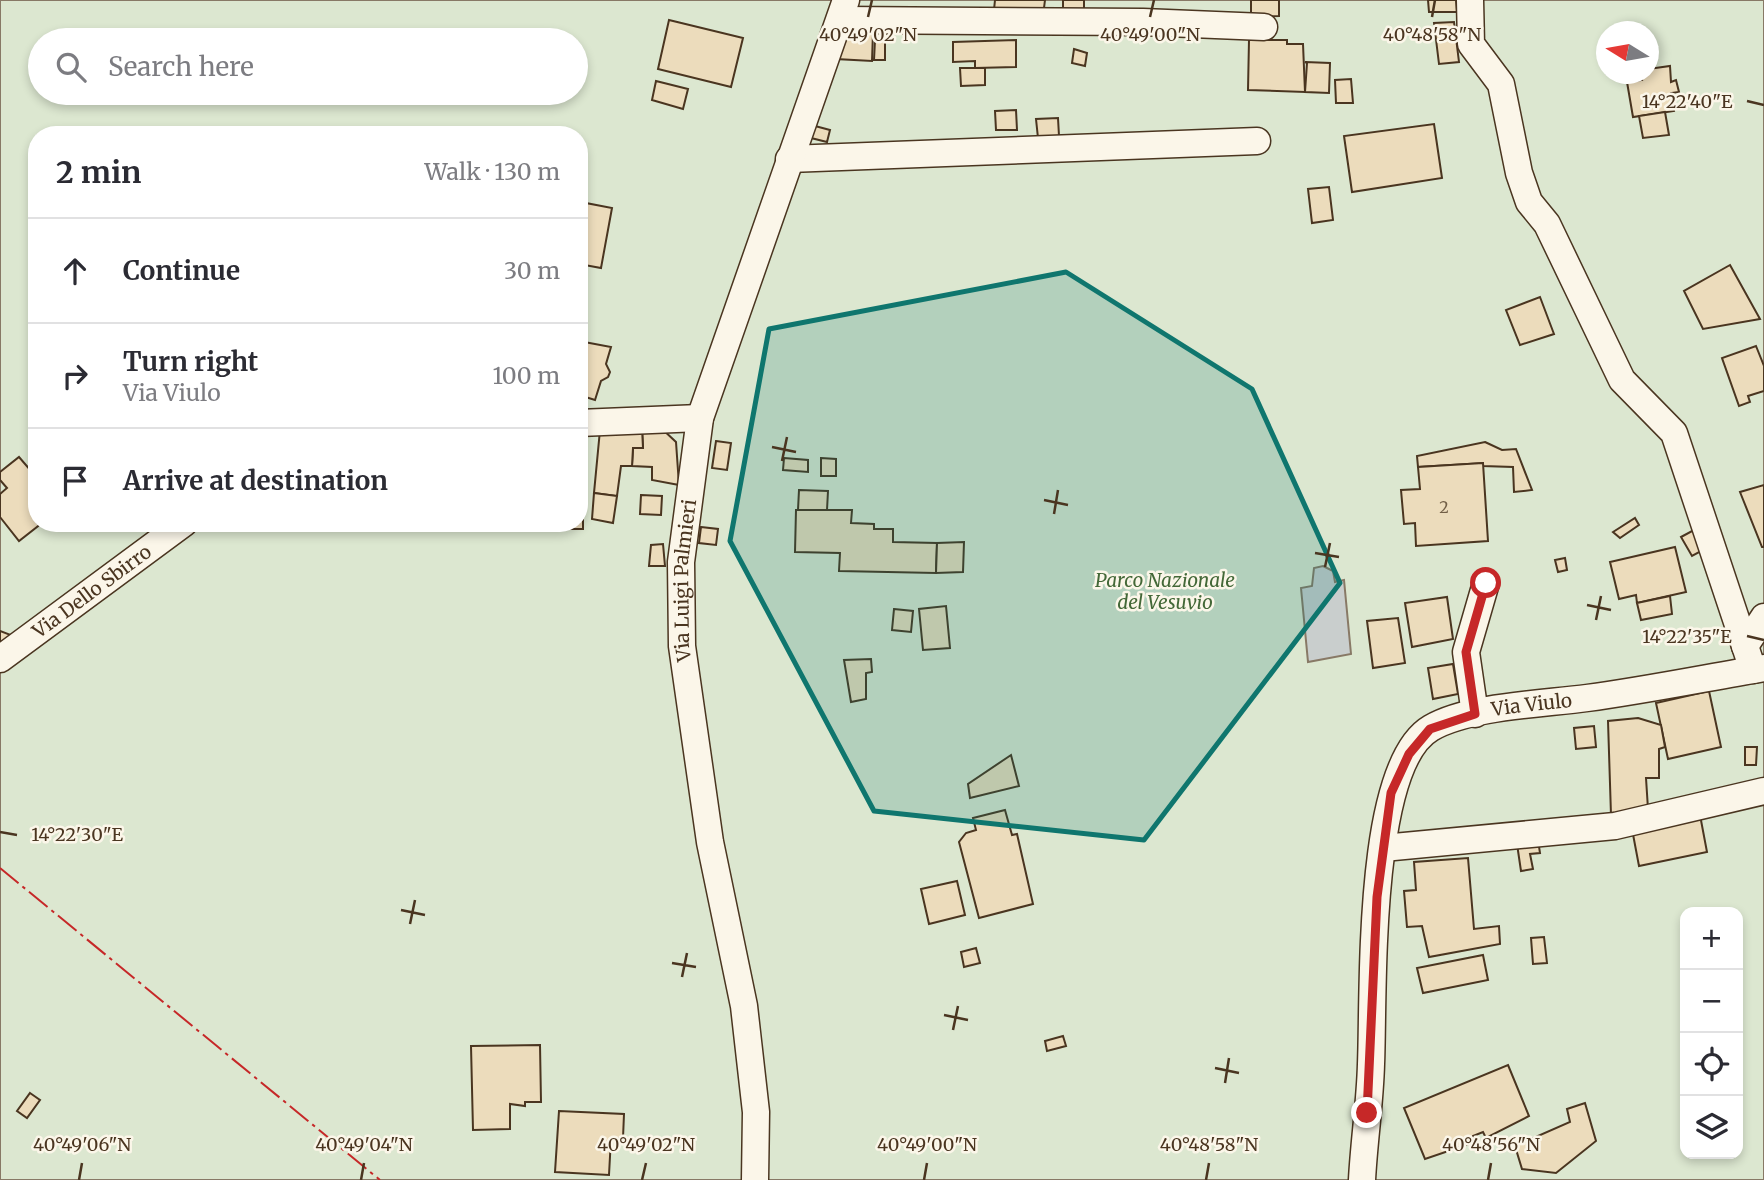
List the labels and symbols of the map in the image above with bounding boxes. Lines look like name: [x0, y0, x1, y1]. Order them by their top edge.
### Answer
north arrow: [1596, 21, 1659, 84]
text: 40°49'02"N: [819, 23, 917, 46]
text: 40°49'00"N: [1100, 23, 1200, 46]
text: 40°48'58"N: [1383, 23, 1481, 46]
text: 14°22'40"E: [1642, 90, 1733, 113]
house number: 2: [1439, 497, 1449, 517]
street label: Via Luigi Palmieri: [669, 498, 701, 664]
street label: Via Dello Sbirro: [27, 539, 156, 644]
route start: [1470, 567, 1501, 598]
park label: Parco Nazionale del Vesuvio: [1095, 568, 1235, 614]
text: 14°22'35"E: [1642, 625, 1732, 648]
street label: Via Viulo: [1489, 688, 1573, 721]
text: 14°22'30"E: [31, 823, 123, 846]
route end: [1351, 1097, 1382, 1128]
text: 40°49'06"N: [33, 1133, 131, 1156]
text: 40°49'04"N: [315, 1133, 413, 1156]
text: 40°49'02"N: [597, 1133, 695, 1156]
text: 40°49'00"N: [877, 1133, 977, 1156]
text: 40°48'58"N: [1160, 1133, 1258, 1156]
text: 40°48'56"N: [1442, 1133, 1540, 1156]

